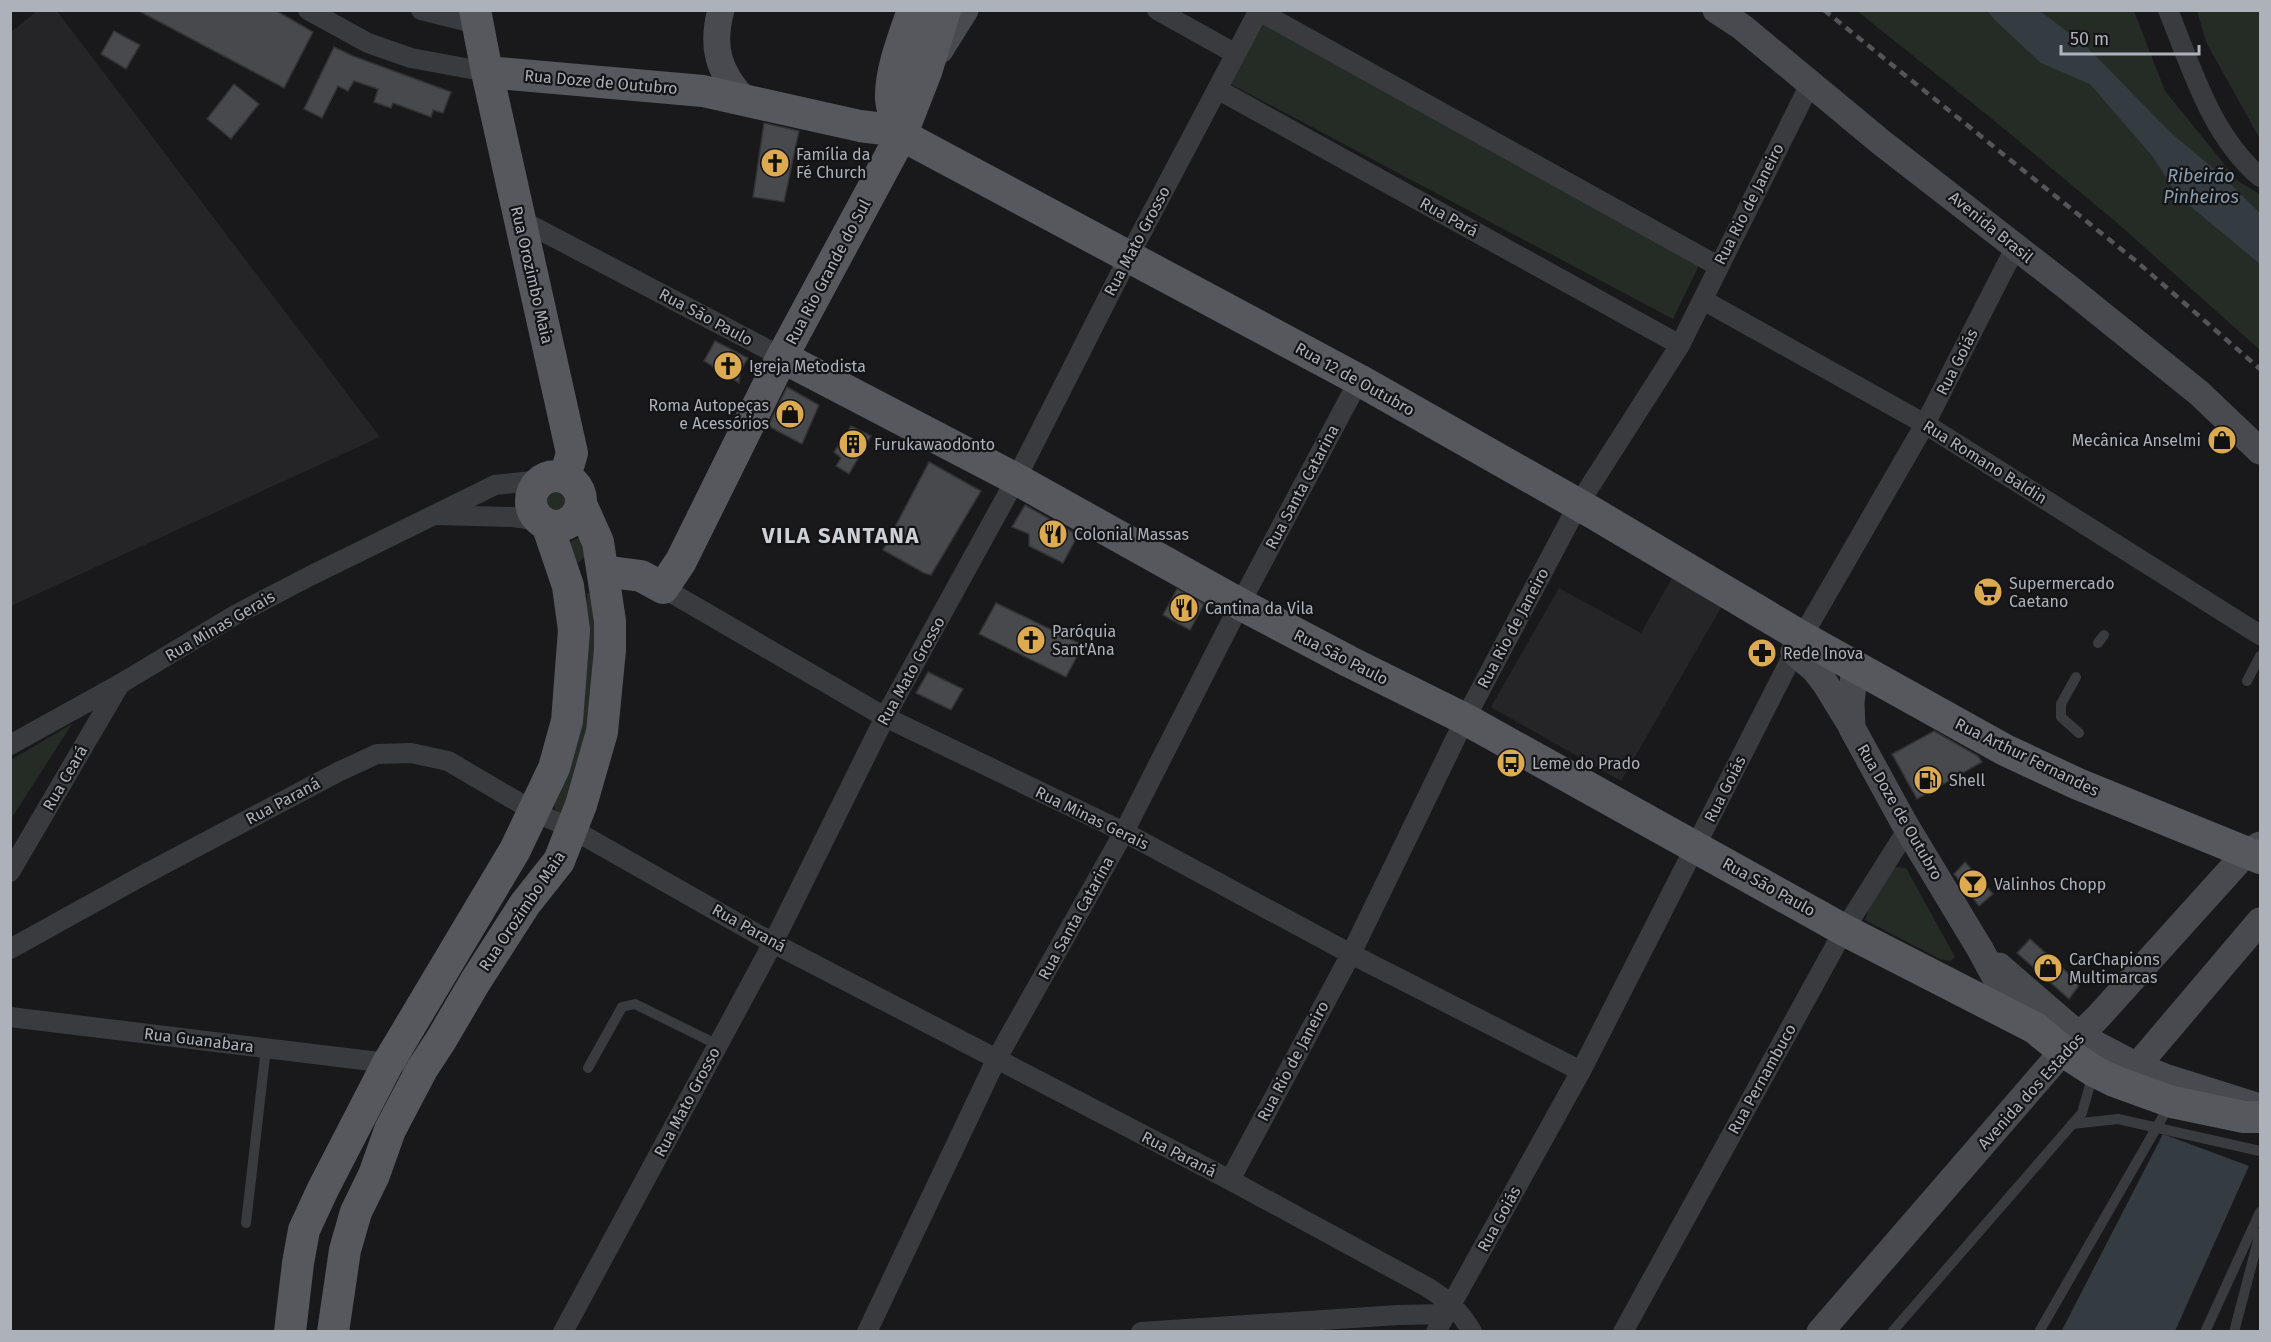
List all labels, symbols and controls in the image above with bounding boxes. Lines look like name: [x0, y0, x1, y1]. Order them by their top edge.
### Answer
scale bar: [2061, 18, 2199, 56]
text: 50 m: [2070, 28, 2109, 50]
street label: Rua Doze de Outubro: [524, 66, 678, 98]
street label: Rua Rio de Janeiro: [1710, 140, 1788, 268]
place label: Família da Fé Church: [796, 145, 870, 182]
church icon: Família da Fé Church: [759, 147, 791, 179]
water label: Ribeirão Pinheiros: [2163, 165, 2239, 208]
street label: Rua Mato Grosso: [1100, 183, 1174, 299]
street label: Avenida Brasil: [1945, 187, 2037, 267]
street label: Rua Pará: [1417, 193, 1481, 241]
street label: Rua Rio Grande do Sul: [782, 196, 875, 348]
street label: Rua Orozimbo Maia: [507, 204, 557, 346]
street label: Rua São Paulo: [656, 284, 756, 350]
street label: Rua Goiás: [1932, 326, 1982, 398]
street label: Rua 12 de Outubro: [1292, 338, 1418, 420]
church icon: Igreja Metodista: [712, 350, 744, 382]
place label: Igreja Metodista: [749, 357, 866, 376]
place label: Roma Autopeças e Acessórios: [648, 396, 769, 433]
shop icon: Roma Autopeças e Acessórios: [774, 398, 806, 430]
street label: Rua Romano Baldin: [1920, 416, 2050, 508]
street label: Rua Santa Catarina: [1261, 422, 1343, 552]
shop icon: Mecânica Anselmi: [2206, 424, 2238, 456]
building icon: Furukawaodonto: [837, 428, 869, 460]
place label: Mecânica Anselmi: [2072, 431, 2201, 450]
place label: Furukawaodonto: [874, 435, 995, 454]
restaurant icon: Colonial Massas: [1037, 518, 1069, 550]
district label: VILA SANTANA: [761, 522, 920, 549]
place label: Colonial Massas: [1074, 525, 1189, 544]
street label: Rua Rio de Janeiro: [1473, 565, 1553, 691]
place label: Supermercado Caetano: [2009, 574, 2115, 611]
supermarket icon: Supermercado Caetano: [1972, 576, 2004, 608]
street label: Rua Minas Gerais: [162, 587, 278, 665]
restaurant icon: Cantina da Vila: [1168, 592, 1200, 624]
place label: Cantina da Vila: [1205, 599, 1314, 618]
street label: Rua Mato Grosso: [873, 613, 949, 729]
place label: Paróquia Sant'Ana: [1052, 622, 1116, 659]
church icon: Paróquia Sant'Ana: [1015, 624, 1047, 656]
street label: Rua São Paulo: [1291, 625, 1391, 689]
pharmacy icon: Rede Inova: [1746, 637, 1778, 669]
place label: Rede Inova: [1783, 644, 1863, 663]
street label: Rua Arthur Fernandes: [1952, 714, 2102, 800]
street label: Rua Doze de Outubro: [1853, 741, 1947, 883]
street label: Rua Ceará: [39, 742, 91, 814]
bus stop icon: Leme do Prado: [1495, 747, 1527, 779]
street label: Rua Goiás: [1700, 753, 1750, 825]
place label: Leme do Prado: [1532, 754, 1640, 773]
fuel station icon: Shell: [1912, 764, 1944, 796]
place label: Shell: [1949, 771, 1986, 790]
street label: Rua Paraná: [243, 773, 323, 829]
street label: Rua Minas Gerais: [1032, 782, 1152, 854]
street label: Rua Orozimbo Maia: [475, 847, 569, 975]
street label: Rua Santa Catarina: [1034, 853, 1118, 983]
street label: Rua São Paulo: [1719, 854, 1819, 920]
bar icon: Valinhos Chopp: [1957, 868, 1989, 900]
place label: Valinhos Chopp: [1994, 875, 2106, 894]
street label: Rua Paraná: [709, 900, 789, 956]
place label: CarChapions Multimarcas: [2069, 950, 2160, 987]
shop icon: CarChapions Multimarcas: [2032, 952, 2064, 984]
street label: Rua Rio de Janeiro: [1253, 998, 1333, 1124]
street label: Rua Pernambuco: [1724, 1021, 1800, 1137]
street label: Rua Guanabara: [143, 1024, 255, 1056]
street label: Avenida dos Estados: [1974, 1029, 2088, 1153]
street label: Rua Mato Grosso: [650, 1044, 724, 1160]
street label: Rua Paraná: [1138, 1127, 1220, 1181]
street label: Rua Goiás: [1473, 1183, 1525, 1255]

